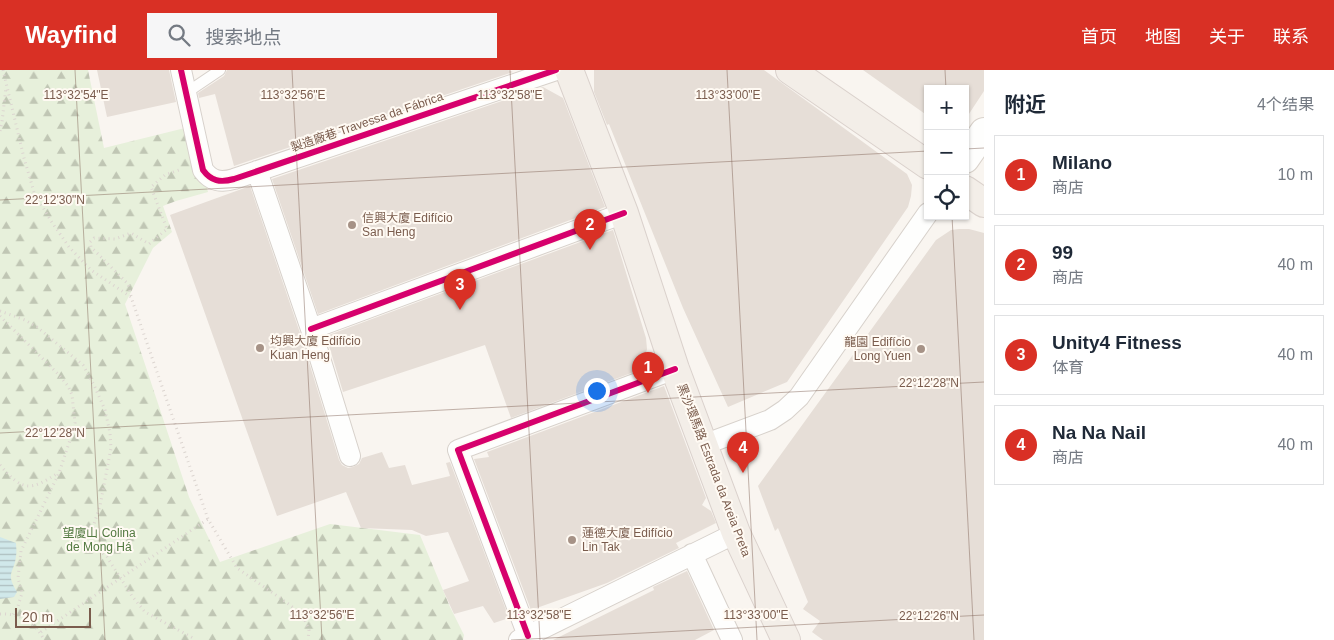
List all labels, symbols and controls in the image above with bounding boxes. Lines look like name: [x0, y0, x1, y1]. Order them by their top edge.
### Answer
search box: [147, 13, 497, 58]
text: Wayfind: [25, 21, 117, 48]
icon: search: [165, 21, 193, 49]
text: 搜索地点: [205, 27, 281, 48]
text: 首页: [1081, 27, 1117, 47]
text: 地图: [1145, 27, 1181, 47]
text: 关于: [1209, 27, 1245, 47]
text: 联系: [1273, 27, 1309, 47]
map controls: [924, 85, 969, 220]
button: +: [924, 85, 969, 130]
text: 113°32'54"E: [43, 88, 109, 102]
text: 113°32'56"E: [260, 88, 326, 102]
text: 113°32'58"E: [477, 88, 543, 102]
text: 113°33'00"E: [695, 88, 761, 102]
street label: 製造廠巷 Travessa da Fábrica: [289, 89, 445, 155]
text: 附近: [1004, 93, 1046, 116]
text: 4个结果: [1257, 96, 1314, 113]
button: −: [924, 130, 969, 175]
text: Milano: [1052, 152, 1112, 173]
text: 1: [1017, 166, 1025, 183]
text: 10 m: [1277, 166, 1313, 183]
button: locate: [924, 175, 969, 220]
text: 商店: [1052, 179, 1084, 196]
text: 22°12'30"N: [25, 193, 85, 207]
pin: 2: [574, 209, 606, 250]
place label: 信興大廈 Edifício San Heng: [362, 211, 453, 239]
marker: 信興大廈 Edifício San Heng: [346, 219, 358, 231]
text: 99: [1052, 242, 1073, 263]
text: 2: [1017, 256, 1025, 273]
text: 40 m: [1277, 256, 1313, 273]
pin: 3: [444, 269, 476, 310]
text: 商店: [1052, 269, 1084, 286]
text: Unity4 Fitness: [1052, 332, 1182, 353]
place label: 均興大廈 Edifício Kuan Heng: [270, 334, 361, 362]
place label: 龍園 Edifício Long Yuen: [844, 335, 911, 363]
marker: 均興大廈 Edifício Kuan Heng: [254, 342, 266, 354]
marker: 龍園 Edifício Long Yuen: [915, 343, 927, 355]
text: 3: [1017, 346, 1025, 363]
text: 40 m: [1277, 346, 1313, 363]
pin: 1: [632, 352, 664, 393]
text: 体育: [1052, 359, 1084, 376]
text: 22°12'28"N: [899, 376, 959, 390]
your location: [584, 378, 610, 404]
street label: 黑沙環馬路 Estrada da Areia Preta: [674, 382, 754, 559]
text: Na Na Nail: [1052, 422, 1146, 443]
text: 22°12'28"N: [25, 426, 85, 440]
pin: 4: [727, 432, 759, 473]
text: 4: [1017, 436, 1025, 453]
text: 40 m: [1277, 436, 1313, 453]
text: 商店: [1052, 449, 1084, 466]
park label: 望廈山 Colina de Mong Há: [62, 526, 136, 554]
place label: 蓮德大廈 Edifício Lin Tak: [582, 526, 673, 554]
marker: 蓮德大廈 Edifício Lin Tak: [566, 534, 578, 546]
scale bar: [15, 605, 91, 628]
text: 113°32'56"E: [289, 608, 355, 622]
text: 113°32'58"E: [506, 608, 572, 622]
text: 113°33'00"E: [723, 608, 789, 622]
text: 20 m: [22, 609, 53, 625]
text: 22°12'26"N: [899, 609, 959, 623]

